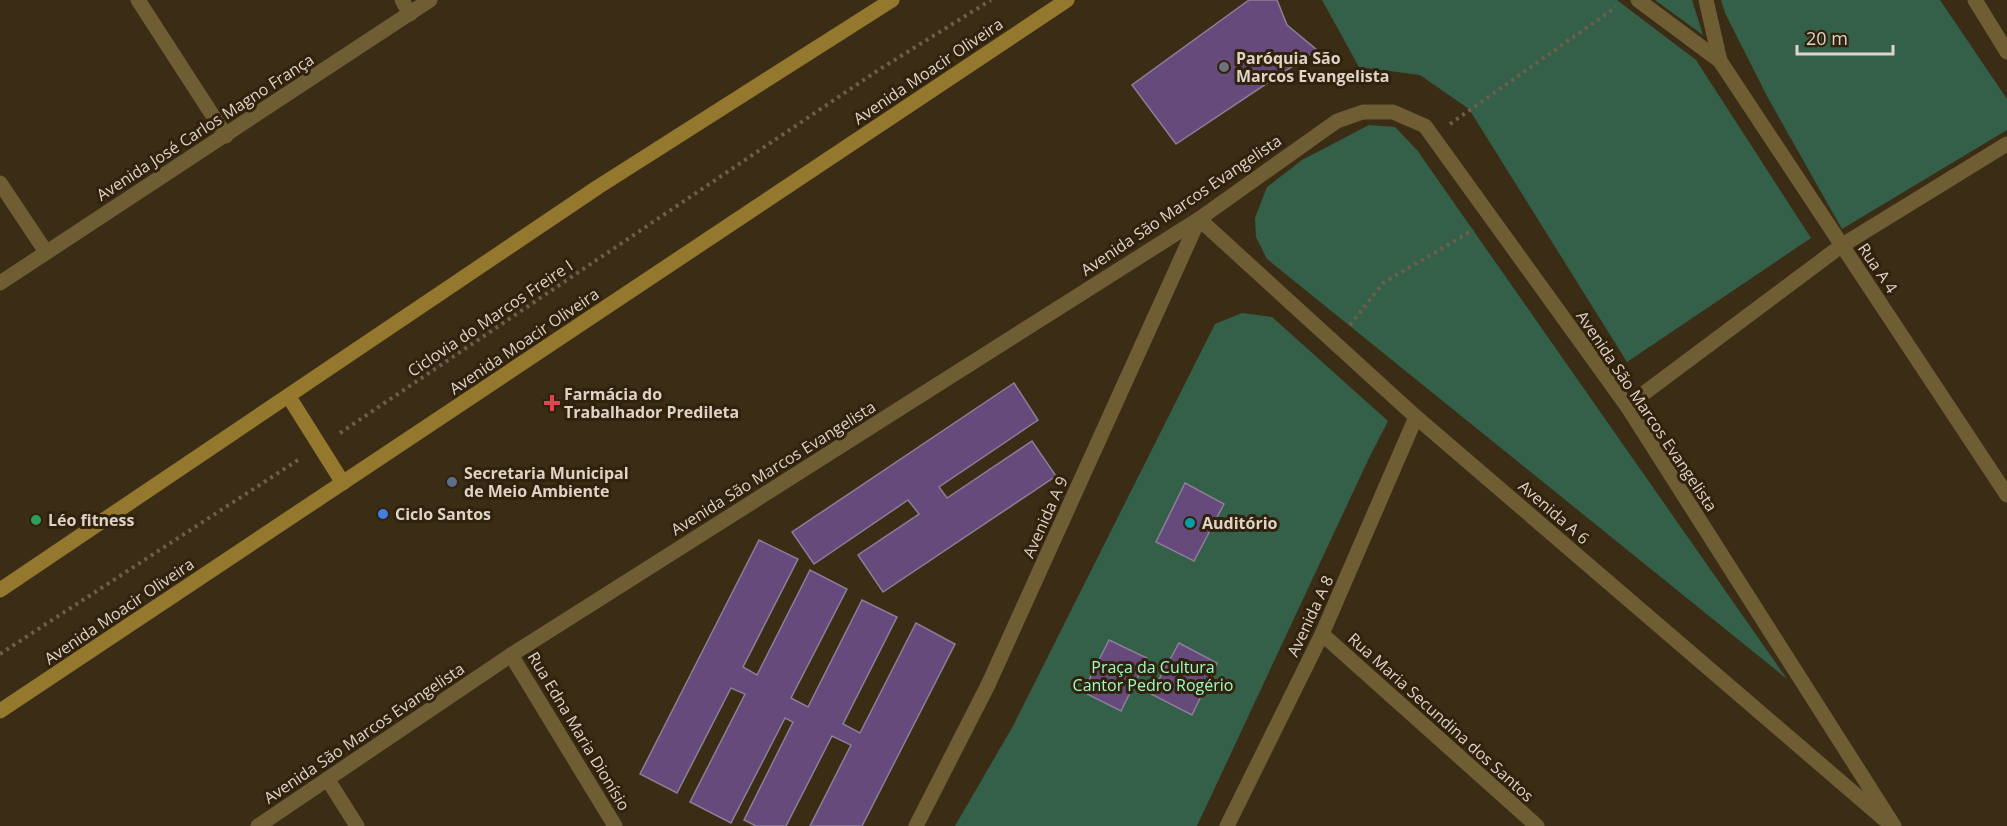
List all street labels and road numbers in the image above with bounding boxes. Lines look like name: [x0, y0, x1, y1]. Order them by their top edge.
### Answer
street label: Avenida Moacir Oliveira: [849, 13, 1007, 129]
street label: Avenida José Carlos Magno França: [92, 48, 318, 206]
street label: Avenida São Marcos Evangelista: [1076, 129, 1286, 281]
street label: Rua A 4: [1853, 239, 1903, 297]
street label: Ciclovia do Marcos Freire I: [403, 254, 577, 382]
street label: Avenida Moacir Oliveira: [445, 283, 603, 399]
street label: Avenida São Marcos Evangelista: [1571, 306, 1723, 516]
street label: Avenida São Marcos Evangelista: [666, 396, 880, 540]
street label: Avenida A 9: [1017, 473, 1073, 561]
street label: Avenida A 6: [1514, 475, 1594, 549]
street label: Avenida Moacir Oliveira: [40, 553, 198, 669]
street label: Avenida A 8: [1282, 572, 1338, 660]
street label: Rua Maria Secundina dos Santos: [1343, 628, 1539, 806]
street label: Rua Edna Maria Dionísio: [523, 648, 635, 814]
street label: Avenida São Marcos Evangelista: [259, 657, 469, 809]

